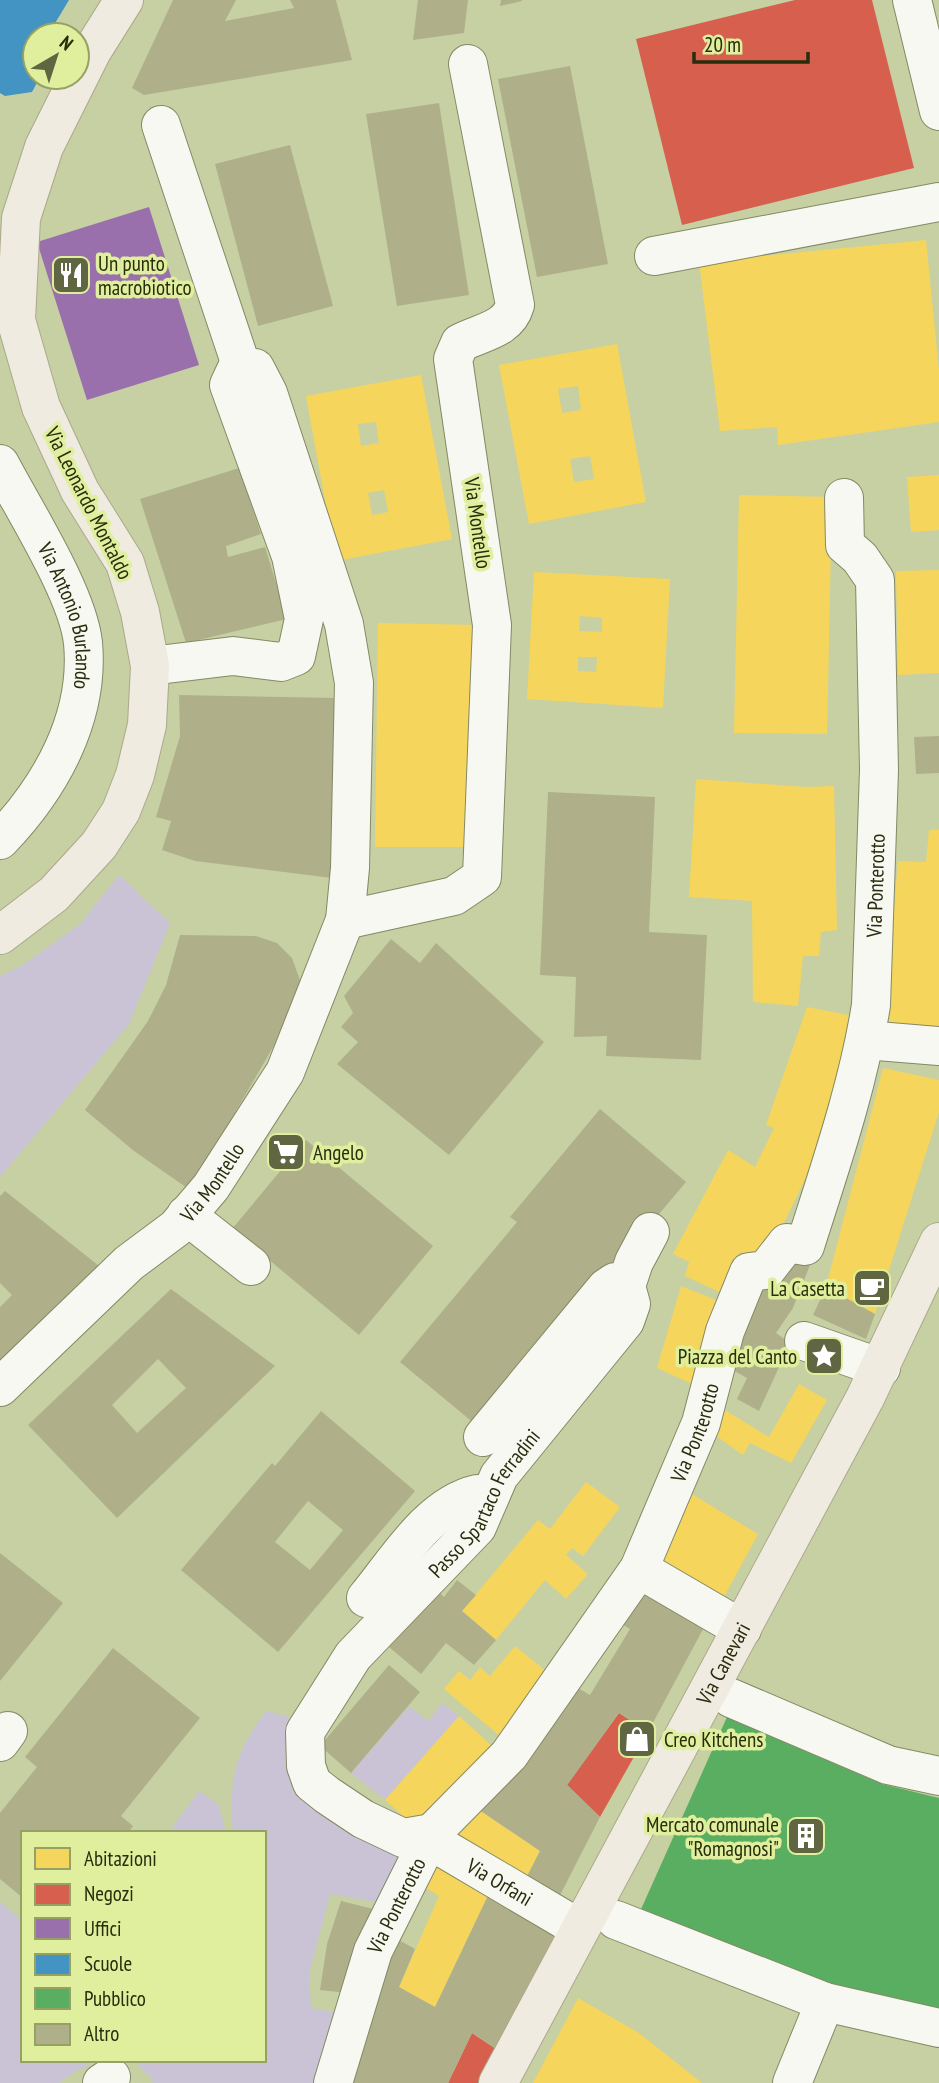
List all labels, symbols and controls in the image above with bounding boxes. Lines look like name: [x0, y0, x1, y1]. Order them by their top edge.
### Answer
north arrow: [21, 21, 91, 91]
scale bar: [694, 21, 808, 65]
text: N: [55, 30, 78, 55]
text: 20 m: [704, 31, 741, 58]
place label: Un punto macrobiotico: [98, 250, 192, 301]
restaurant icon: Un punto macrobiotico: [50, 254, 92, 296]
street label: Via Leonardo Montaldo: [39, 421, 139, 584]
street label: Via Montello: [458, 475, 498, 570]
street label: Via Antonio Burlando: [32, 537, 97, 691]
street label: Via Ponterotto: [860, 833, 890, 939]
supermarket icon: Angelo: [265, 1131, 307, 1173]
street label: Via Montello: [173, 1137, 250, 1228]
place label: Angelo: [313, 1139, 364, 1166]
cafe icon: La Casetta: [851, 1267, 893, 1309]
place label: La Casetta: [770, 1275, 845, 1302]
place icon: Piazza del Canto: [803, 1335, 845, 1377]
place label: Piazza del Canto: [678, 1343, 797, 1370]
street label: Via Ponterotto: [664, 1380, 724, 1487]
street label: Passo Spartaco Ferradini: [422, 1423, 546, 1583]
street label: Via Canevari: [689, 1618, 756, 1710]
shop icon: Creo Kitchens: [616, 1718, 658, 1760]
place label: Creo Kitchens: [664, 1726, 763, 1753]
place label: Mercato comunale "Romagnosi": [646, 1811, 779, 1862]
building icon: Mercato comunale "Romagnosi": [785, 1815, 827, 1857]
legend: [21, 1831, 266, 2062]
text: Abitazioni: [84, 1845, 157, 1872]
street label: Via Orfani: [461, 1851, 538, 1912]
street label: Via Ponterotto: [360, 1853, 431, 1959]
text: Negozi: [84, 1880, 134, 1907]
text: Uffici: [84, 1915, 122, 1942]
text: Scuole: [84, 1950, 132, 1977]
text: Pubblico: [84, 1985, 146, 2012]
text: Altro: [84, 2020, 119, 2047]

